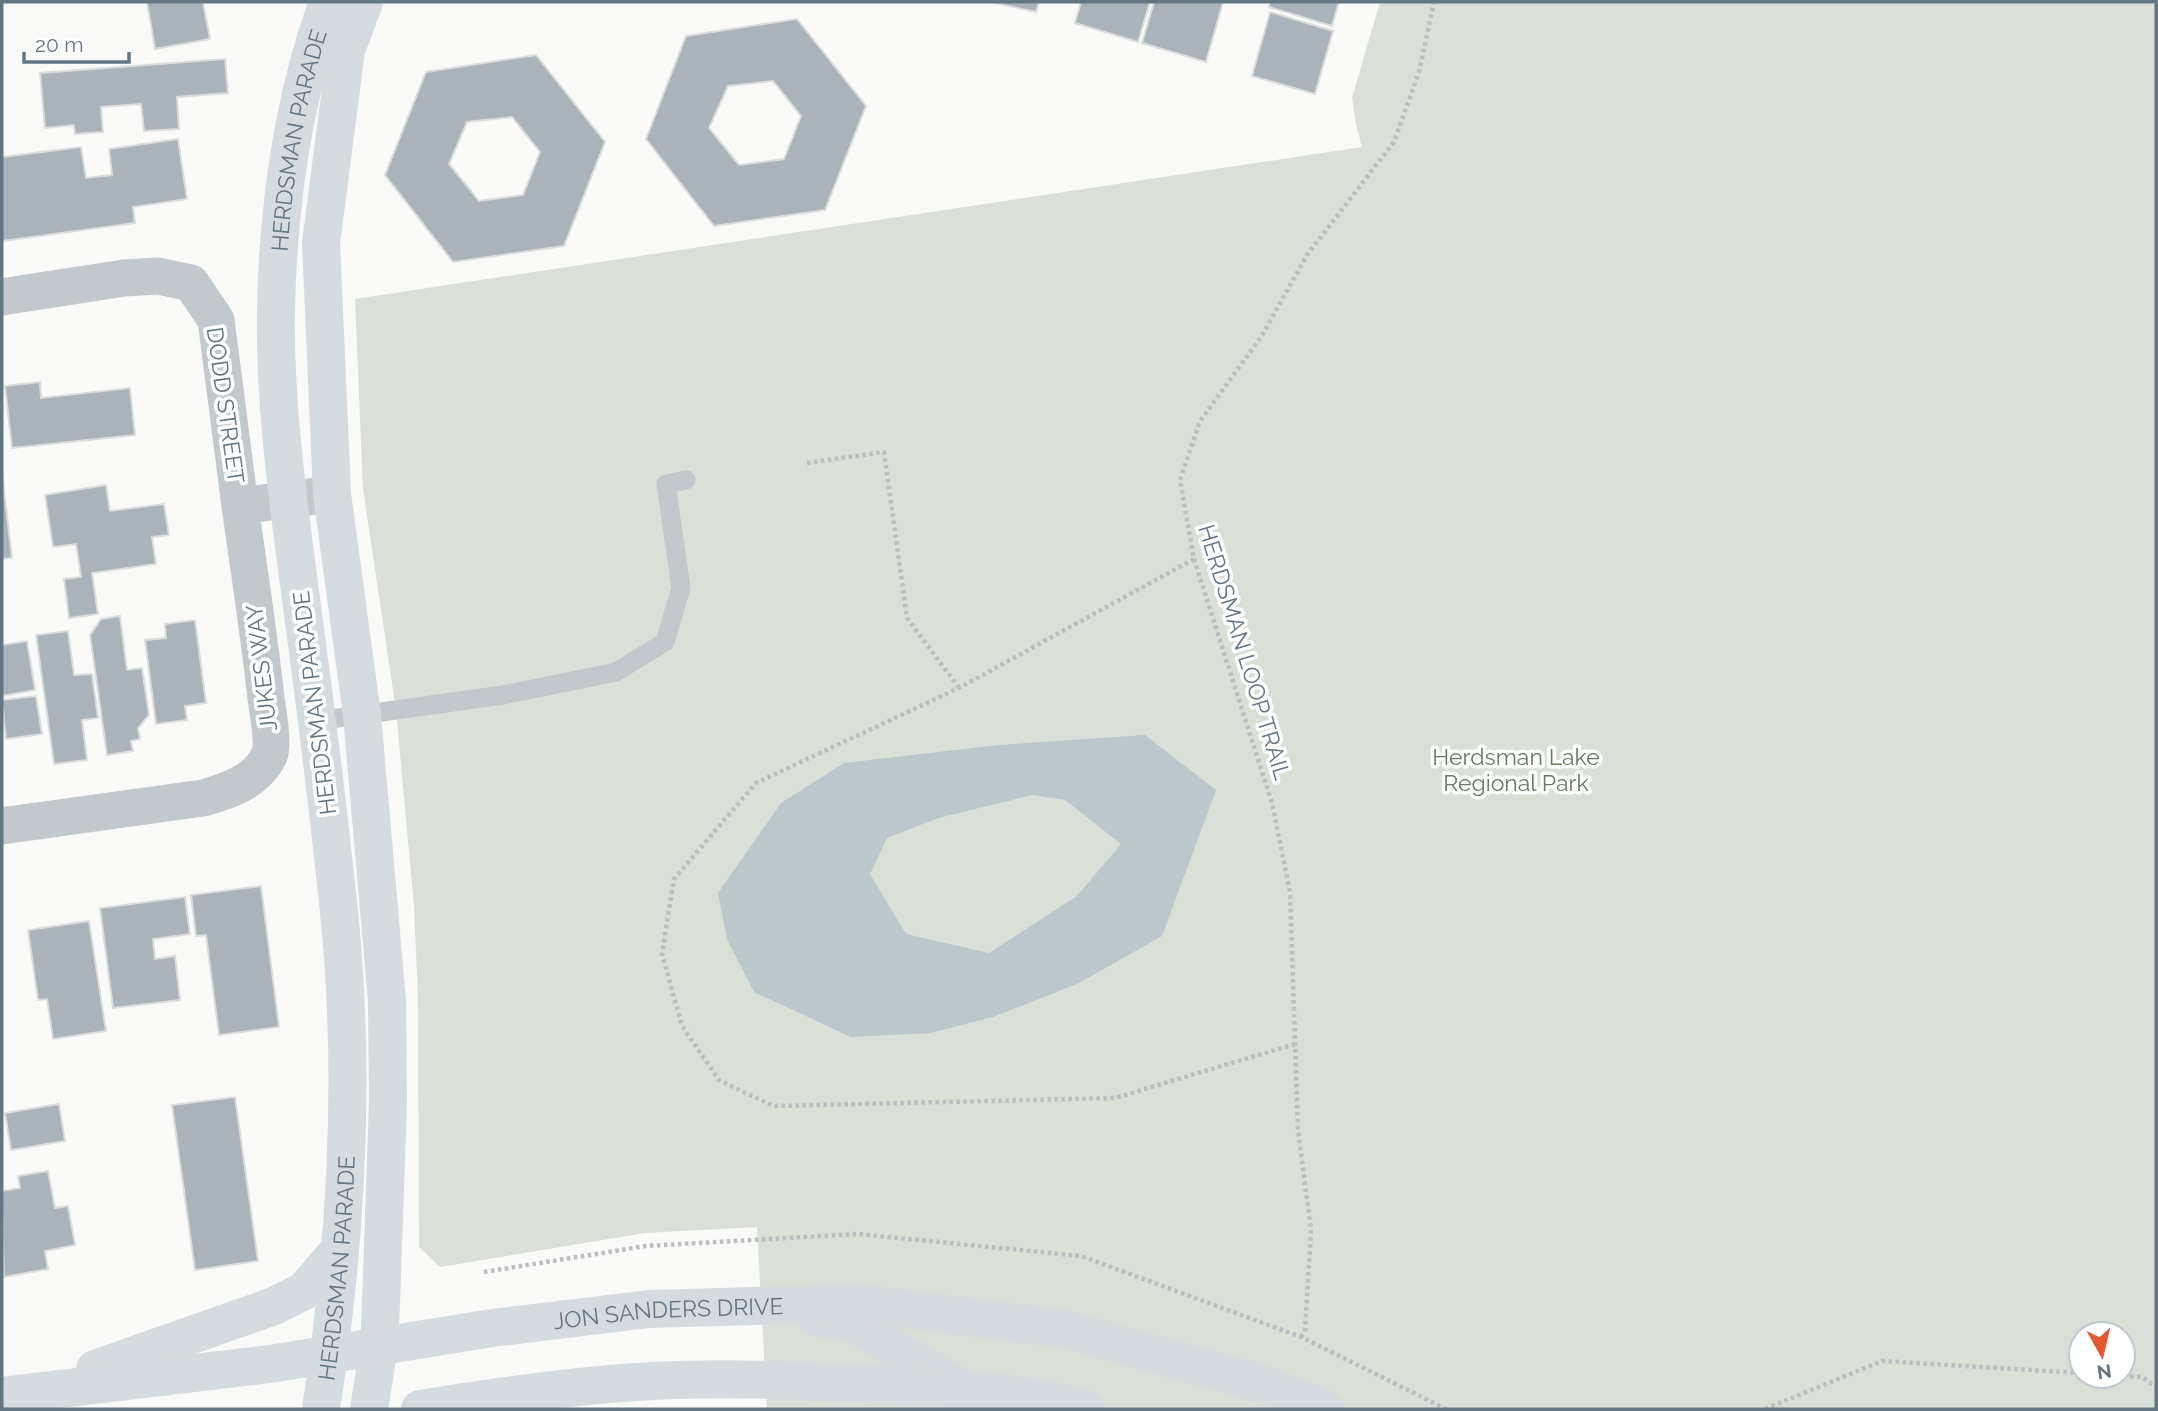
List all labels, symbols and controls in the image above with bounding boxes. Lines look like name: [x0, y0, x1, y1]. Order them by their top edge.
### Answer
scale bar: [24, 21, 130, 65]
street label: HERDSMAN PARADE: [265, 26, 332, 252]
text: 20 m: [35, 32, 83, 57]
street label: DODD STREET: [202, 325, 250, 485]
street label: HERDSMAN LOOP TRAIL: [1193, 521, 1297, 783]
street label: HERDSMAN PARADE: [287, 589, 341, 817]
street label: JUKES WAY: [240, 603, 282, 733]
park label: Herdsman Lake Regional Park: [1432, 743, 1600, 796]
street label: HERDSMAN PARADE: [312, 1155, 359, 1382]
street label: JON SANDERS DRIVE: [552, 1292, 784, 1334]
north arrow: [2067, 1320, 2137, 1390]
text: N: [2096, 1360, 2113, 1384]

